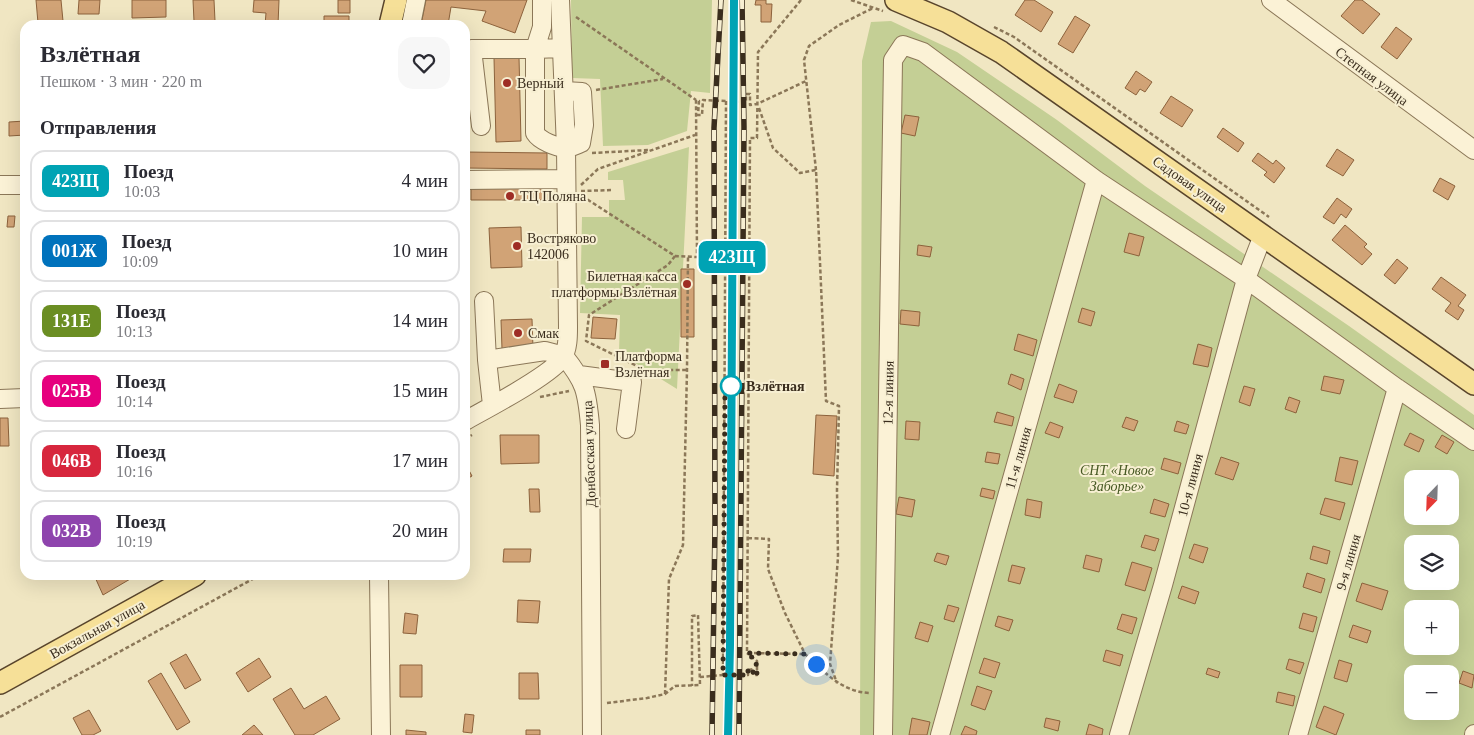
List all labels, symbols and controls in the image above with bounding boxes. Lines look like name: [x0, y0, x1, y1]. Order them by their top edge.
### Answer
button: heart: [398, 37, 450, 89]
text: Взлётная: [40, 41, 140, 67]
street label: Степная улица: [1332, 44, 1412, 109]
text: Пешком · 3 мин · 220 m: [40, 73, 202, 90]
place label: Верный: [517, 76, 564, 91]
marker: Верный: [501, 77, 513, 89]
text: Отправления: [40, 117, 156, 138]
street label: Садовая улица: [1150, 153, 1230, 216]
text: Поезд: [124, 161, 173, 182]
text: 4 мин: [401, 170, 448, 191]
text: 423Щ: [52, 171, 99, 191]
text: 10:03: [124, 183, 160, 200]
place label: ТЦ Поляна: [520, 189, 587, 204]
marker: ТЦ Поляна: [504, 190, 516, 202]
text: Поезд: [122, 231, 171, 252]
place label: Востряково 142006: [527, 231, 596, 262]
text: 10 мин: [392, 240, 448, 261]
marker: Востряково 142006: [511, 240, 523, 252]
text: 001Ж: [52, 241, 97, 261]
line badge: 423Щ: [697, 241, 767, 273]
text: 423Щ: [709, 247, 755, 267]
text: 10:09: [122, 253, 158, 270]
place label: Билетная касса платформы Взлётная: [552, 269, 678, 300]
marker: Билетная касса платформы Взлётная: [681, 278, 693, 290]
text: Поезд: [116, 301, 166, 322]
text: 14 мин: [392, 310, 448, 331]
text: 131Е: [52, 311, 91, 331]
text: 10:13: [116, 323, 152, 340]
place label: Смак: [528, 326, 559, 341]
marker: Смак: [512, 327, 524, 339]
place label: Платформа Взлётная: [615, 349, 683, 380]
marker: Платформа Взлётная: [599, 358, 611, 370]
street label: 12-я линия: [880, 360, 897, 425]
text: Поезд: [116, 371, 166, 392]
marker: Взлётная: [720, 375, 742, 397]
place label: Взлётная: [746, 379, 805, 394]
text: 15 мин: [392, 380, 448, 401]
text: 025В: [52, 381, 91, 401]
text: 10:14: [116, 393, 152, 410]
street label: Донбасская улица: [580, 399, 599, 508]
street label: 11-я линия: [1002, 425, 1035, 491]
text: Поезд: [116, 441, 166, 462]
text: 17 мин: [392, 450, 448, 471]
text: 046В: [52, 451, 91, 471]
street label: 10-я линия: [1175, 451, 1206, 518]
text: 10:16: [116, 463, 152, 480]
park label: СНТ «Новое Заборье»: [1080, 463, 1154, 494]
north arrow: [1404, 470, 1459, 525]
map controls: [1404, 470, 1459, 720]
text: Поезд: [116, 511, 166, 532]
text: 20 мин: [392, 520, 448, 541]
text: 032В: [52, 521, 91, 541]
street label: 9-я линия: [1333, 532, 1364, 592]
text: 10:19: [116, 533, 152, 550]
button: layers: [1404, 535, 1459, 590]
street label: Вокзальная улица: [47, 597, 148, 662]
button: +: [1404, 600, 1459, 655]
your location: [804, 652, 829, 677]
button: −: [1404, 665, 1459, 720]

